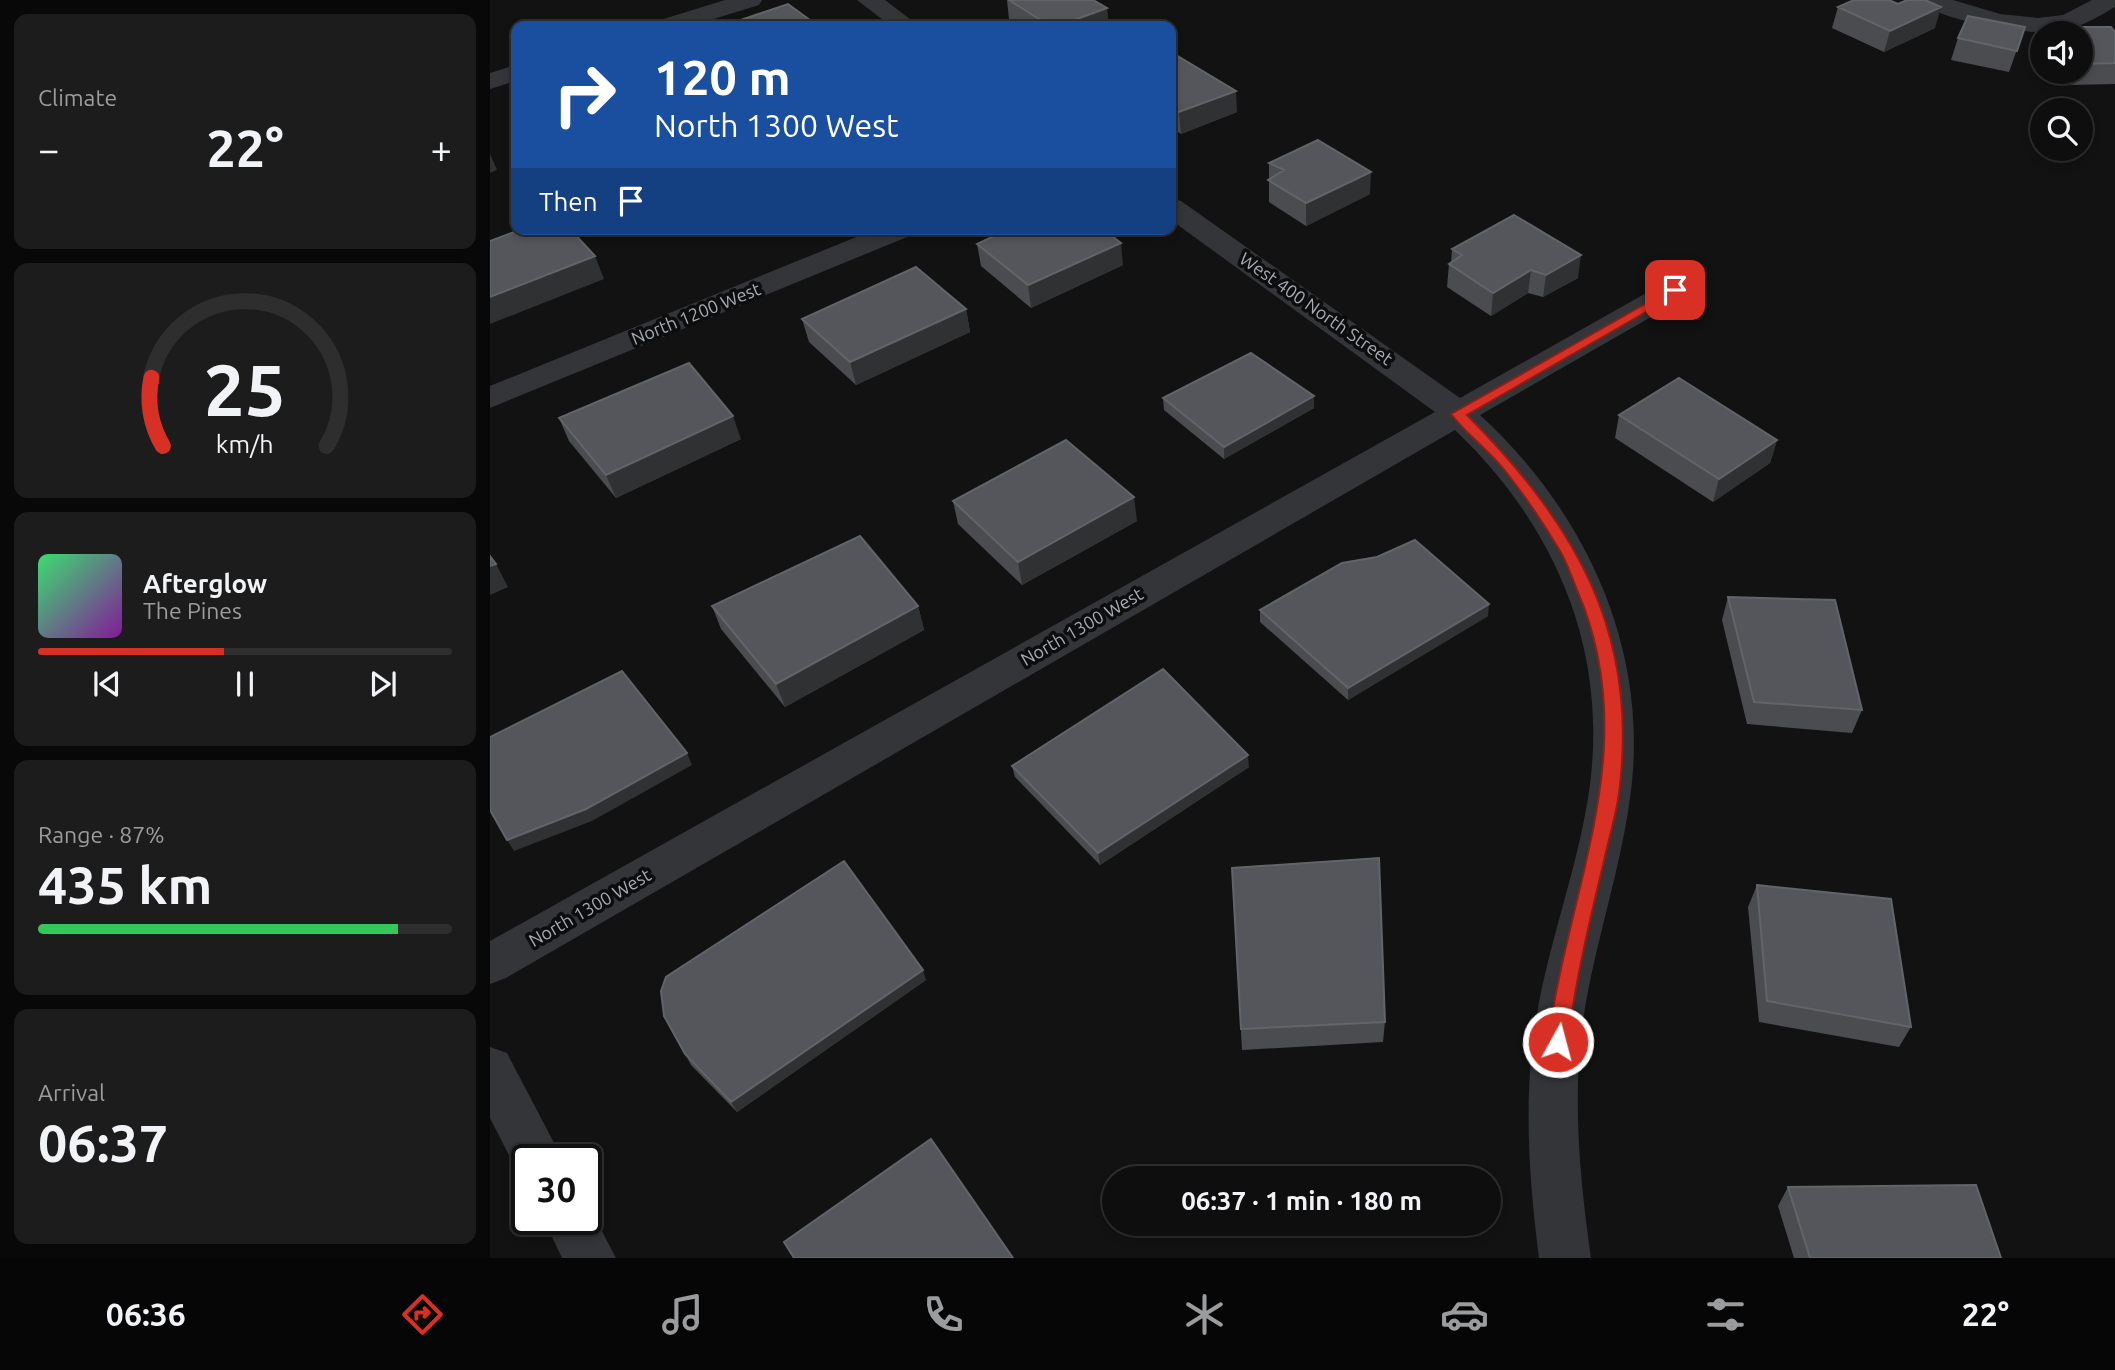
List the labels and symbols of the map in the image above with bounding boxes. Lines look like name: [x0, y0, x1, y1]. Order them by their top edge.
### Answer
street label: West 400 North Street: [1236, 248, 1397, 369]
pin: [1645, 260, 1705, 320]
street label: North 1200 West: [628, 278, 763, 348]
street label: North 1300 West: [1017, 583, 1146, 669]
street label: North 1300 West: [525, 864, 654, 950]
position arrow: [1521, 1005, 1595, 1079]
speed limit sign: 30: [511, 1144, 602, 1235]

